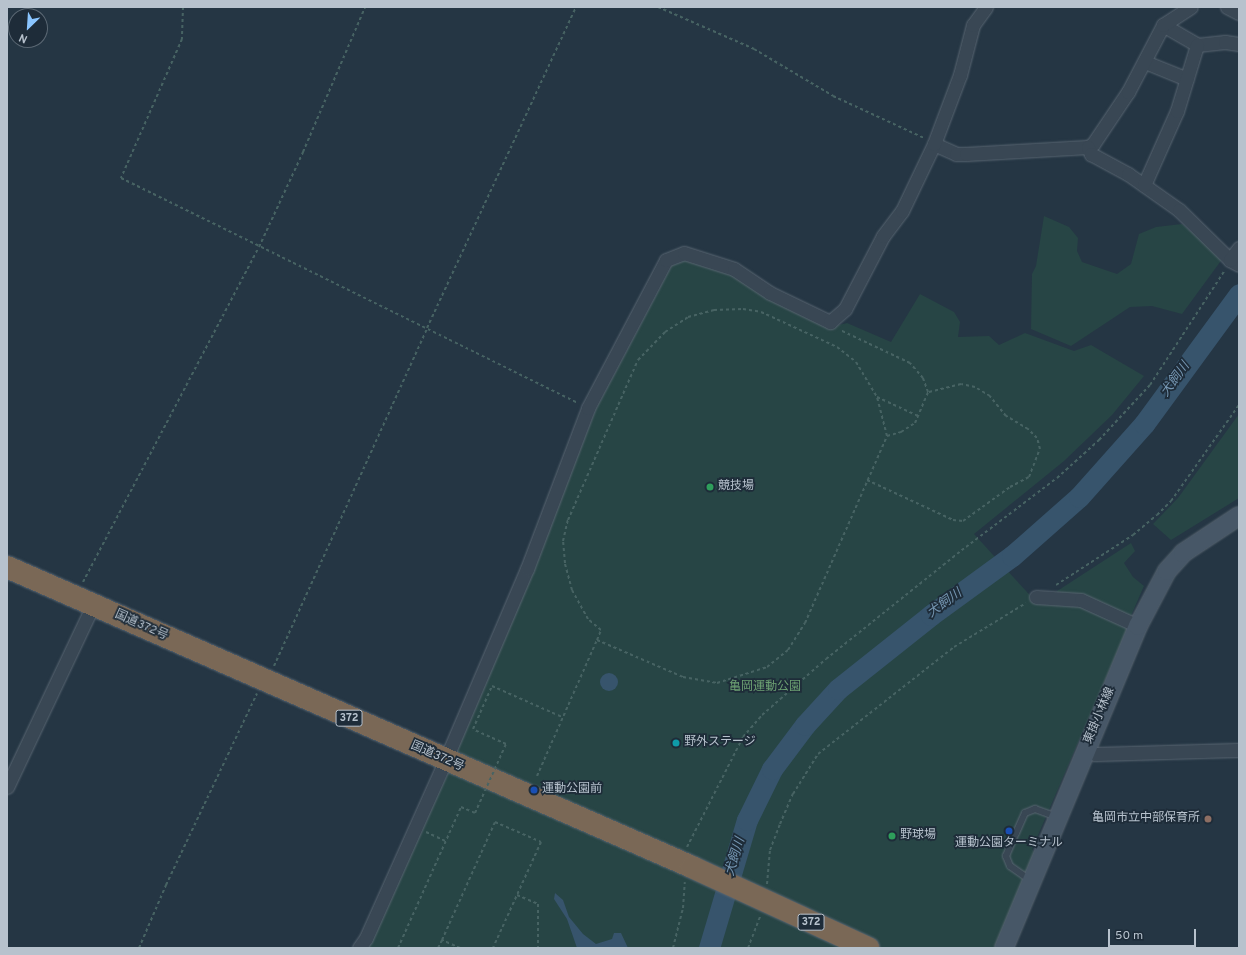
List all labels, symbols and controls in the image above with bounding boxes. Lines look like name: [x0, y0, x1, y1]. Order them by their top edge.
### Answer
north arrow: [8, 8, 48, 48]
text: N: [17, 30, 30, 46]
water label: 犬飼川: [1158, 360, 1194, 400]
place label: 競技場: [718, 480, 754, 494]
marker: 競技場: [705, 482, 715, 492]
water label: 犬飼川: [925, 586, 965, 622]
street label: 国道372号: [112, 608, 170, 644]
park label: 亀岡運動公園: [729, 681, 801, 695]
street label: 東掛小林線: [1082, 686, 1118, 746]
road number: 372: [335, 709, 363, 727]
place label: 野外ステージ: [684, 736, 756, 750]
marker: 野外ステージ: [671, 738, 681, 748]
street label: 国道372号: [408, 739, 466, 775]
place label: 運動公園前: [542, 783, 602, 797]
marker: 運動公園前: [529, 785, 539, 795]
place label: 亀岡市立中部保育所: [1092, 812, 1200, 826]
marker: 亀岡市立中部保育所: [1203, 814, 1213, 824]
marker: 運動公園ターミナル: [1004, 826, 1014, 836]
place label: 野球場: [900, 829, 936, 843]
marker: 野球場: [887, 831, 897, 841]
water label: 犬飼川: [723, 836, 749, 878]
place label: 運動公園ターミナル: [955, 837, 1063, 851]
road number: 372: [797, 913, 825, 931]
scale bar: [1110, 921, 1198, 947]
text: 50 m: [1115, 928, 1143, 944]

